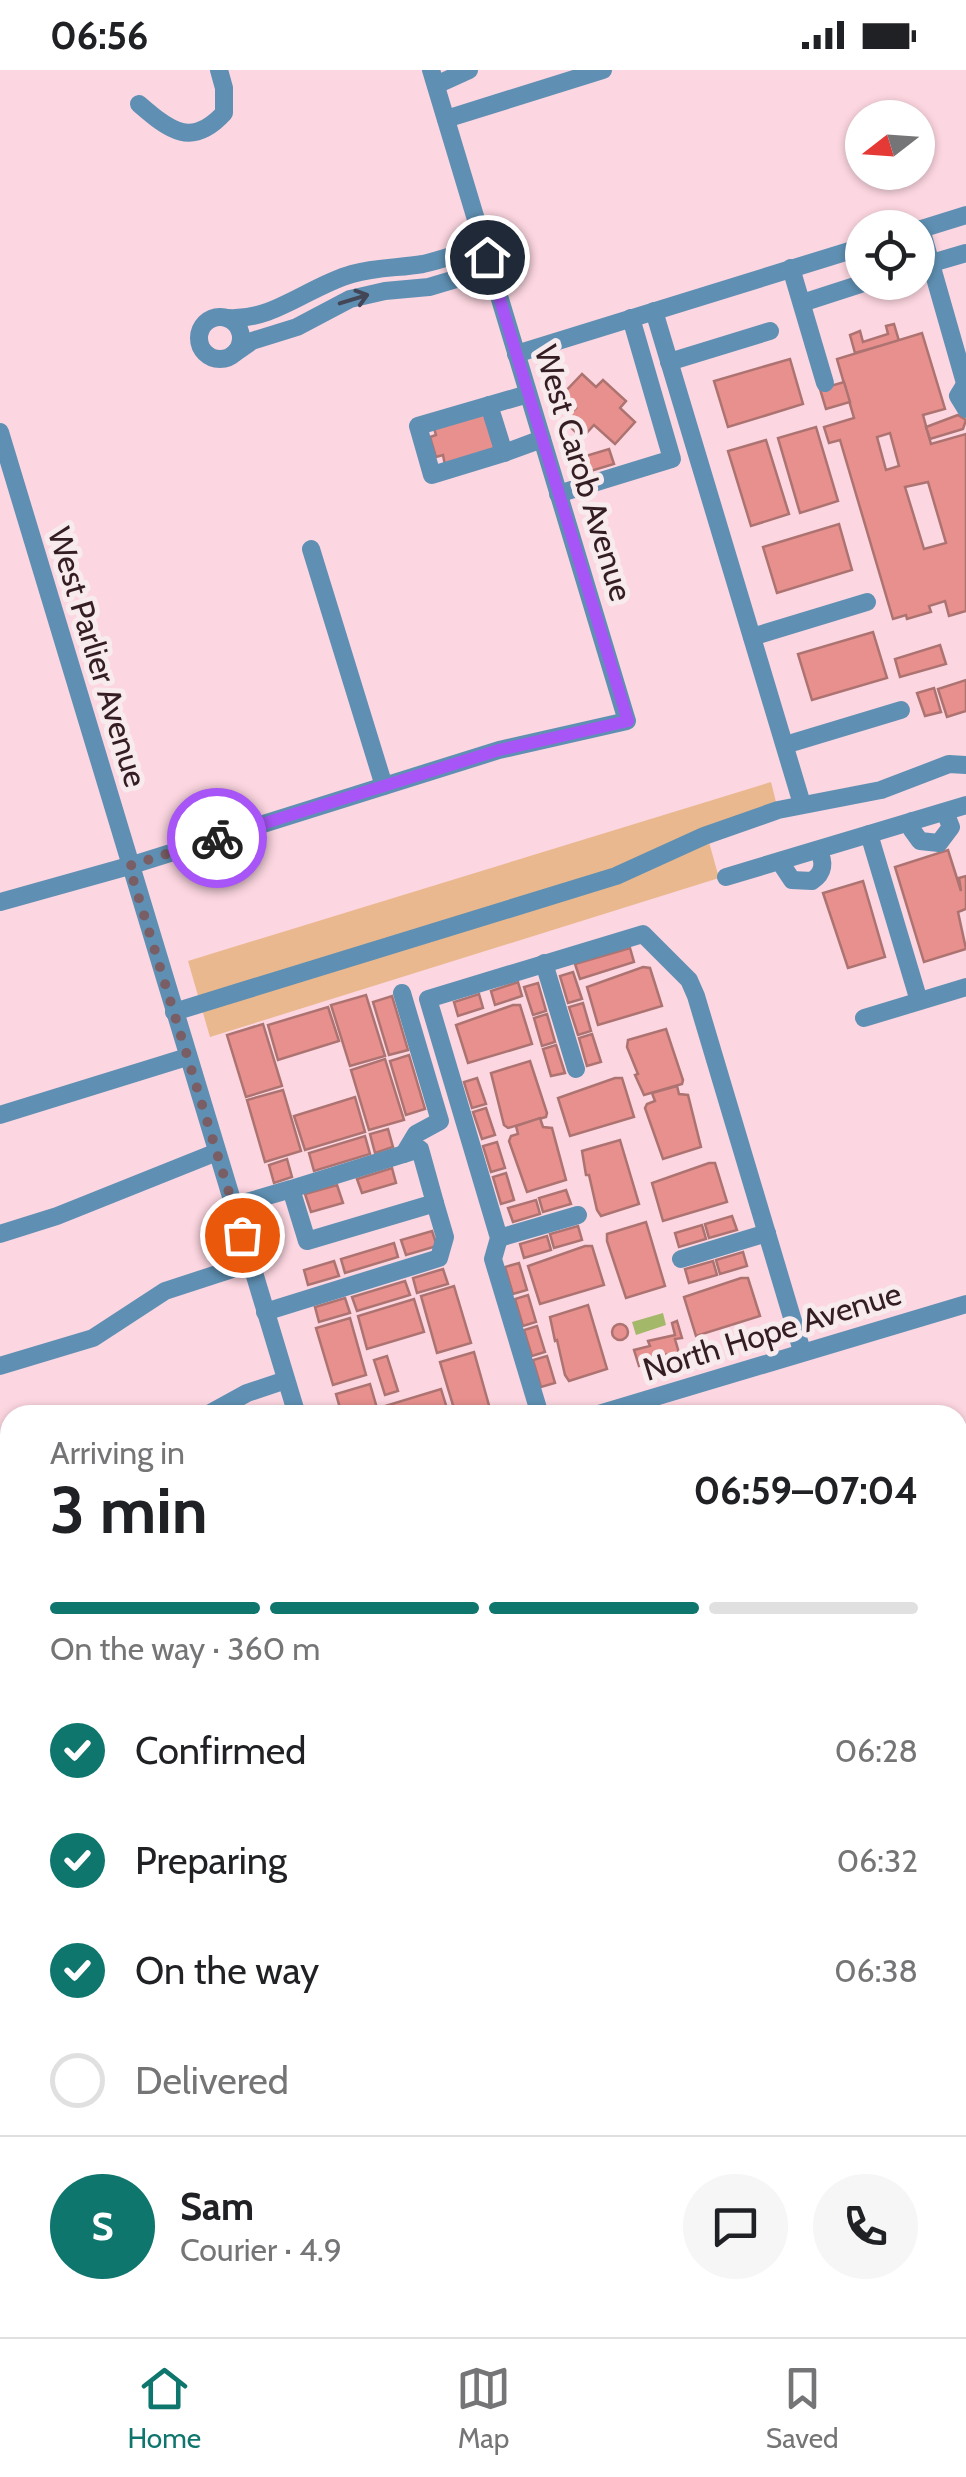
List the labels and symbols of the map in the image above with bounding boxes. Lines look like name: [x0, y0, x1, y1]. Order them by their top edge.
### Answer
north arrow: [845, 100, 935, 190]
pin: [445, 215, 530, 300]
one-way arrow: [338, 289, 369, 307]
street label: West Carob Avenue: [527, 340, 641, 606]
street label: West Parlier Avenue: [40, 522, 156, 792]
courier: [167, 788, 267, 888]
pin: [200, 1193, 285, 1278]
street label: North Hope Avenue: [638, 1273, 906, 1389]

